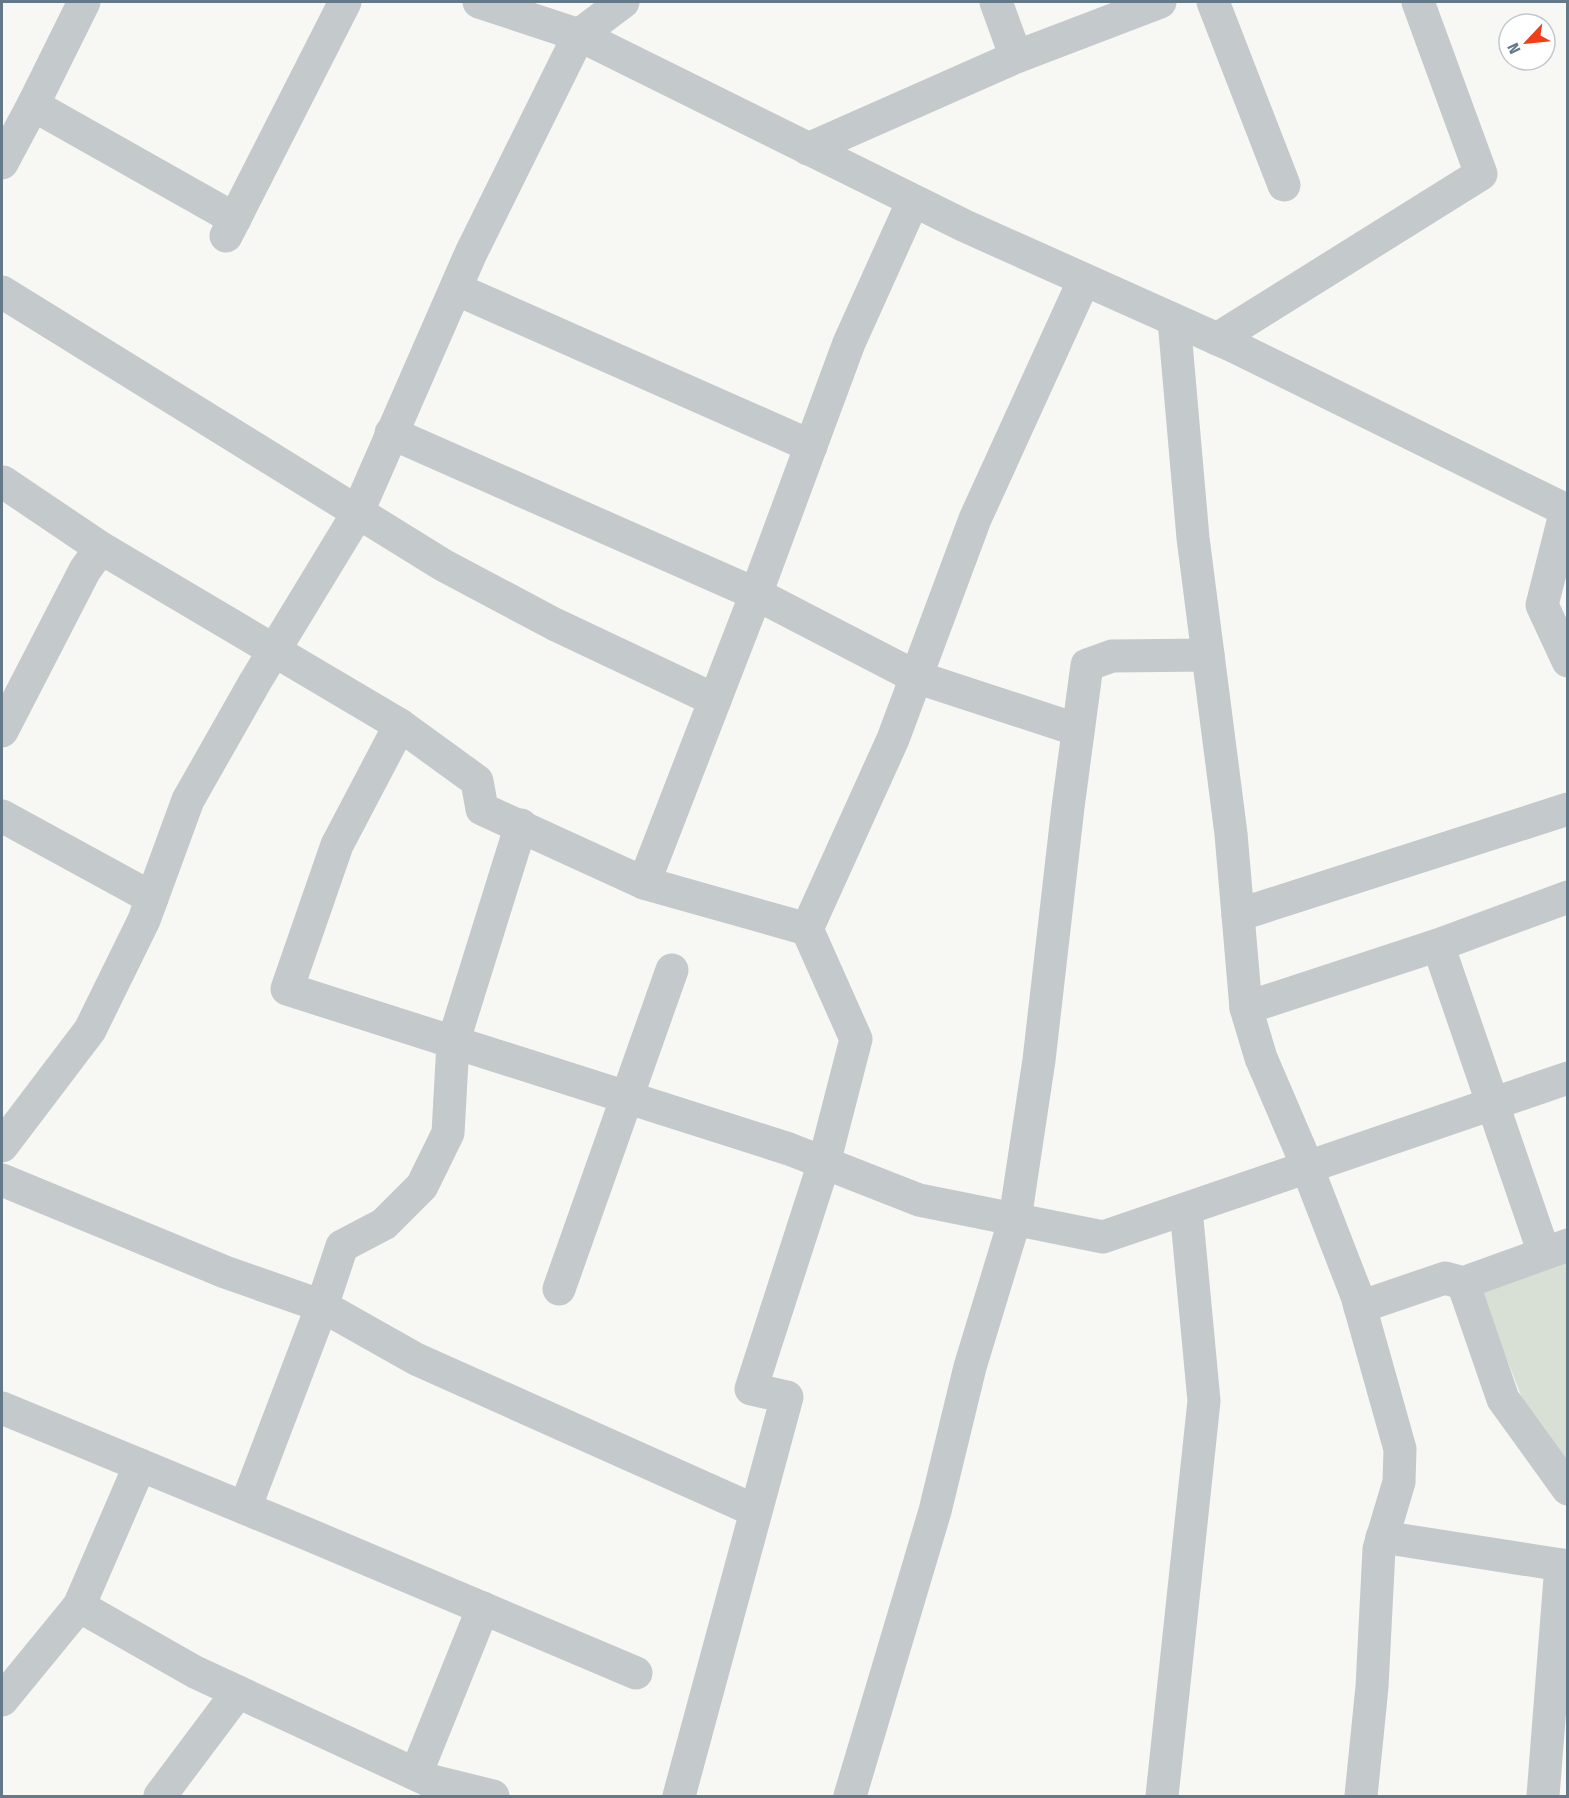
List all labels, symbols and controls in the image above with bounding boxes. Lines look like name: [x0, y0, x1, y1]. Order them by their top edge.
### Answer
north arrow: [1497, 12, 1557, 72]
text: N: [1503, 40, 1525, 57]

